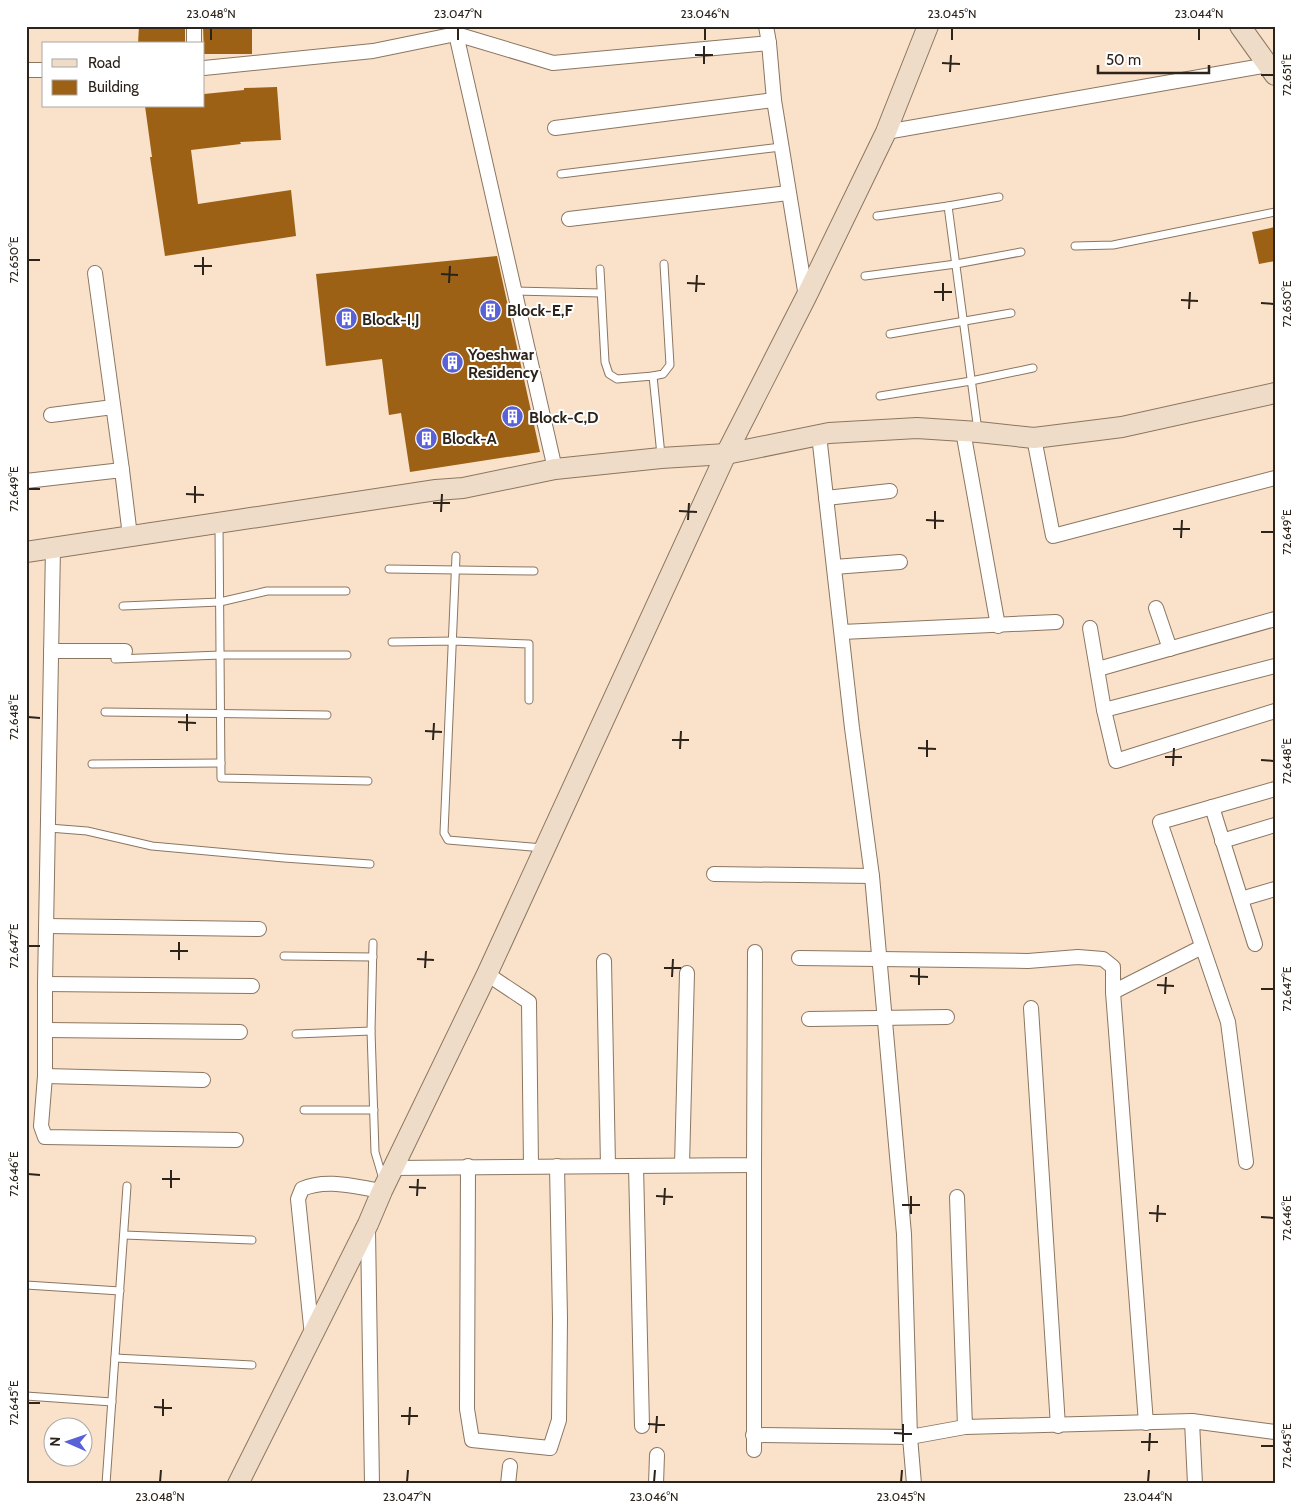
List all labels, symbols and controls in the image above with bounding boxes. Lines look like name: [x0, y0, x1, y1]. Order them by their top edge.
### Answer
text: 23.048°N: [186, 6, 236, 21]
text: 23.047°N: [434, 6, 482, 21]
text: 23.046°N: [680, 6, 730, 21]
text: 23.045°N: [928, 6, 976, 21]
text: 23.044°N: [1174, 6, 1224, 21]
legend: [42, 42, 205, 108]
scale bar: [1098, 42, 1210, 74]
text: 50 m: [1106, 51, 1141, 69]
text: Road: [88, 54, 121, 72]
text: 72.651°E: [1279, 54, 1294, 96]
text: Building: [88, 78, 139, 96]
text: 72.650°E: [6, 236, 21, 283]
text: 72.650°E: [1279, 280, 1294, 327]
building icon: Block-E,F: [479, 298, 503, 322]
place label: Block-E,F: [507, 301, 573, 320]
building icon: Block-I,J: [334, 307, 358, 331]
place label: Block-I,J: [362, 310, 419, 329]
place label: Yoeshwar Residency: [467, 345, 539, 382]
building icon: Yoeshwar Residency: [440, 351, 464, 375]
building icon: Block-C,D: [501, 405, 525, 429]
place label: Block-C,D: [529, 408, 599, 427]
building icon: Block-A: [414, 426, 438, 450]
place label: Block-A: [442, 429, 497, 448]
text: 72.649°E: [6, 466, 21, 512]
text: 72.649°E: [1279, 509, 1294, 555]
text: 72.648°E: [6, 694, 21, 740]
text: 72.648°E: [1279, 738, 1294, 784]
text: 72.647°E: [6, 923, 21, 968]
text: 72.647°E: [1279, 966, 1294, 1011]
text: 72.646°E: [6, 1151, 21, 1197]
text: 72.646°E: [1279, 1195, 1294, 1241]
text: 72.645°E: [6, 1380, 21, 1426]
north arrow: [42, 1418, 92, 1468]
text: 72.645°E: [1279, 1423, 1294, 1469]
text: N: [46, 1436, 64, 1447]
text: 23.048°N: [135, 1489, 185, 1504]
text: 23.047°N: [383, 1489, 431, 1504]
text: 23.046°N: [629, 1489, 679, 1504]
text: 23.045°N: [877, 1489, 925, 1504]
text: 23.044°N: [1123, 1489, 1173, 1504]

